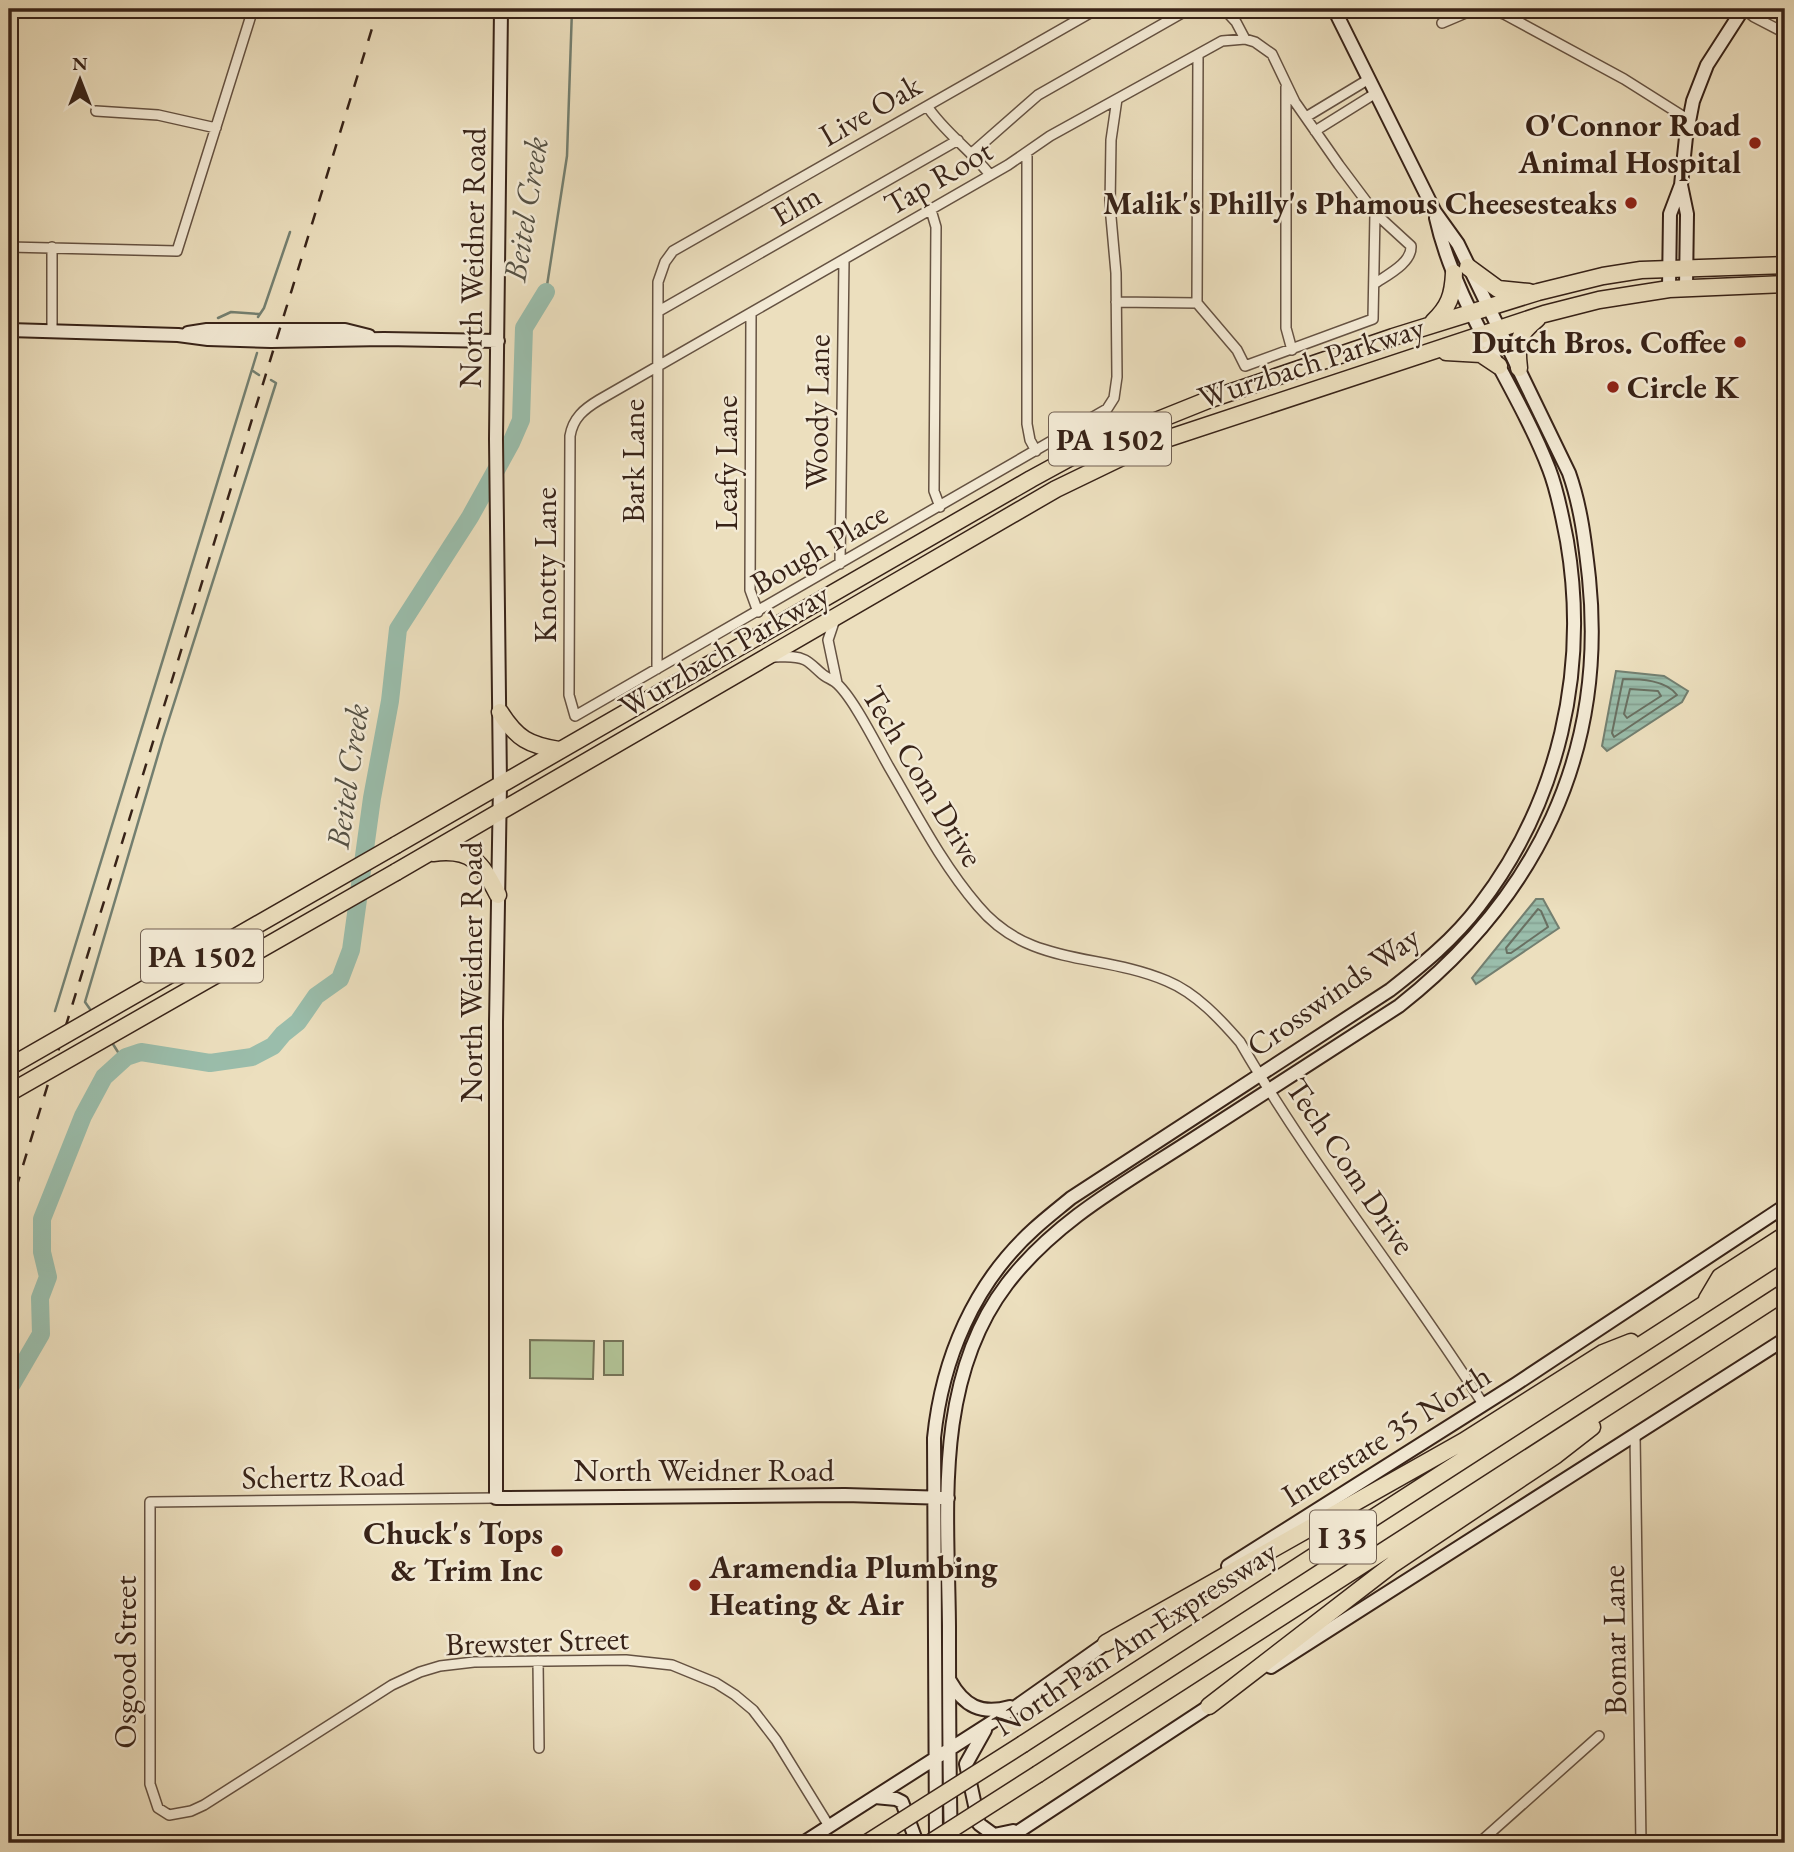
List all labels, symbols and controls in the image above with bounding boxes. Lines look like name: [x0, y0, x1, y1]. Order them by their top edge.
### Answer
north arrow: [46, 46, 116, 116]
text: N: [72, 51, 88, 76]
street label: Live Oak: [812, 64, 929, 156]
place label: O'Connor Road Animal Hospital: [1517, 104, 1741, 183]
street label: North Weidner Road: [449, 126, 495, 389]
street label: Tap Root: [876, 129, 1000, 225]
water label: Beitel Creek: [492, 134, 558, 285]
marker: O'Connor Road Animal Hospital: [1747, 135, 1763, 151]
street label: Elm: [764, 174, 829, 236]
place label: Malik's Philly's Phamous Cheesesteaks: [1103, 182, 1617, 224]
marker: Malik's Philly's Phamous Cheesesteaks: [1623, 195, 1639, 211]
street label: Wurzbach Parkway: [1192, 305, 1431, 418]
place label: Dutch Bros. Coffee: [1472, 321, 1726, 363]
street label: Woody Lane: [795, 334, 839, 490]
marker: Dutch Bros. Coffee: [1732, 334, 1748, 350]
place label: Circle K: [1627, 366, 1739, 408]
marker: Circle K: [1605, 379, 1621, 395]
street label: Leafy Lane: [705, 395, 747, 531]
street label: Bark Lane: [612, 399, 654, 523]
road number: PA 1502: [1049, 412, 1171, 466]
street label: Knotty Lane: [524, 487, 566, 643]
street label: Bough Place: [743, 492, 895, 604]
street label: Wurzbach Parkway: [611, 572, 837, 727]
street label: Tech Com Drive: [852, 678, 994, 874]
water label: Beitel Creek: [315, 701, 378, 852]
street label: North Weidner Road: [450, 841, 492, 1102]
street label: Crosswinds Way: [1238, 915, 1429, 1066]
road number: PA 1502: [141, 930, 263, 982]
street label: Tech Com Drive: [1276, 1070, 1426, 1262]
street label: Interstate 35 North: [1274, 1354, 1498, 1516]
street label: North Weidner Road: [574, 1449, 835, 1491]
street label: Schertz Road: [241, 1454, 406, 1498]
road number: I 35: [1310, 1511, 1376, 1564]
place label: Chuck's Tops & Trim Inc: [363, 1512, 543, 1591]
street label: North Pan Am Expressway: [985, 1530, 1286, 1746]
marker: Chuck's Tops & Trim Inc: [549, 1543, 565, 1559]
place label: Aramendia Plumbing Heating & Air: [708, 1546, 999, 1625]
street label: Bomar Lane: [1592, 1565, 1636, 1715]
street label: Osgood Street: [104, 1575, 146, 1749]
marker: Aramendia Plumbing Heating & Air: [687, 1577, 703, 1593]
street label: Brewster Street: [444, 1617, 630, 1665]

